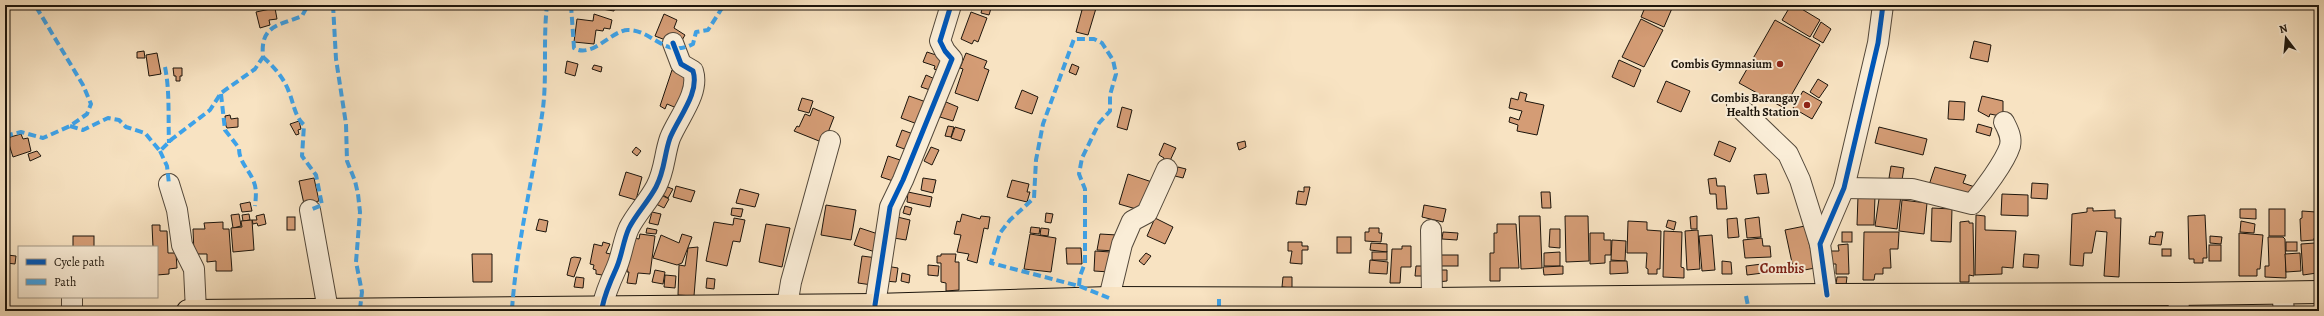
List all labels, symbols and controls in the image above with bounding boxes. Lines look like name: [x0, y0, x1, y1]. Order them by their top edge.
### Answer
north arrow: [2266, 18, 2306, 58]
text: N: [2277, 21, 2289, 37]
place label: Combis Gymnasium: [1671, 56, 1772, 72]
marker: Combis Gymnasium: [1775, 59, 1785, 69]
place label: Combis Barangay Health Station: [1711, 90, 1799, 120]
marker: Combis Barangay Health Station: [1802, 100, 1812, 110]
legend: [18, 246, 158, 298]
text: Cycle path: [54, 254, 105, 270]
district label: Combis: [1760, 259, 1804, 278]
text: Path: [54, 274, 77, 290]

